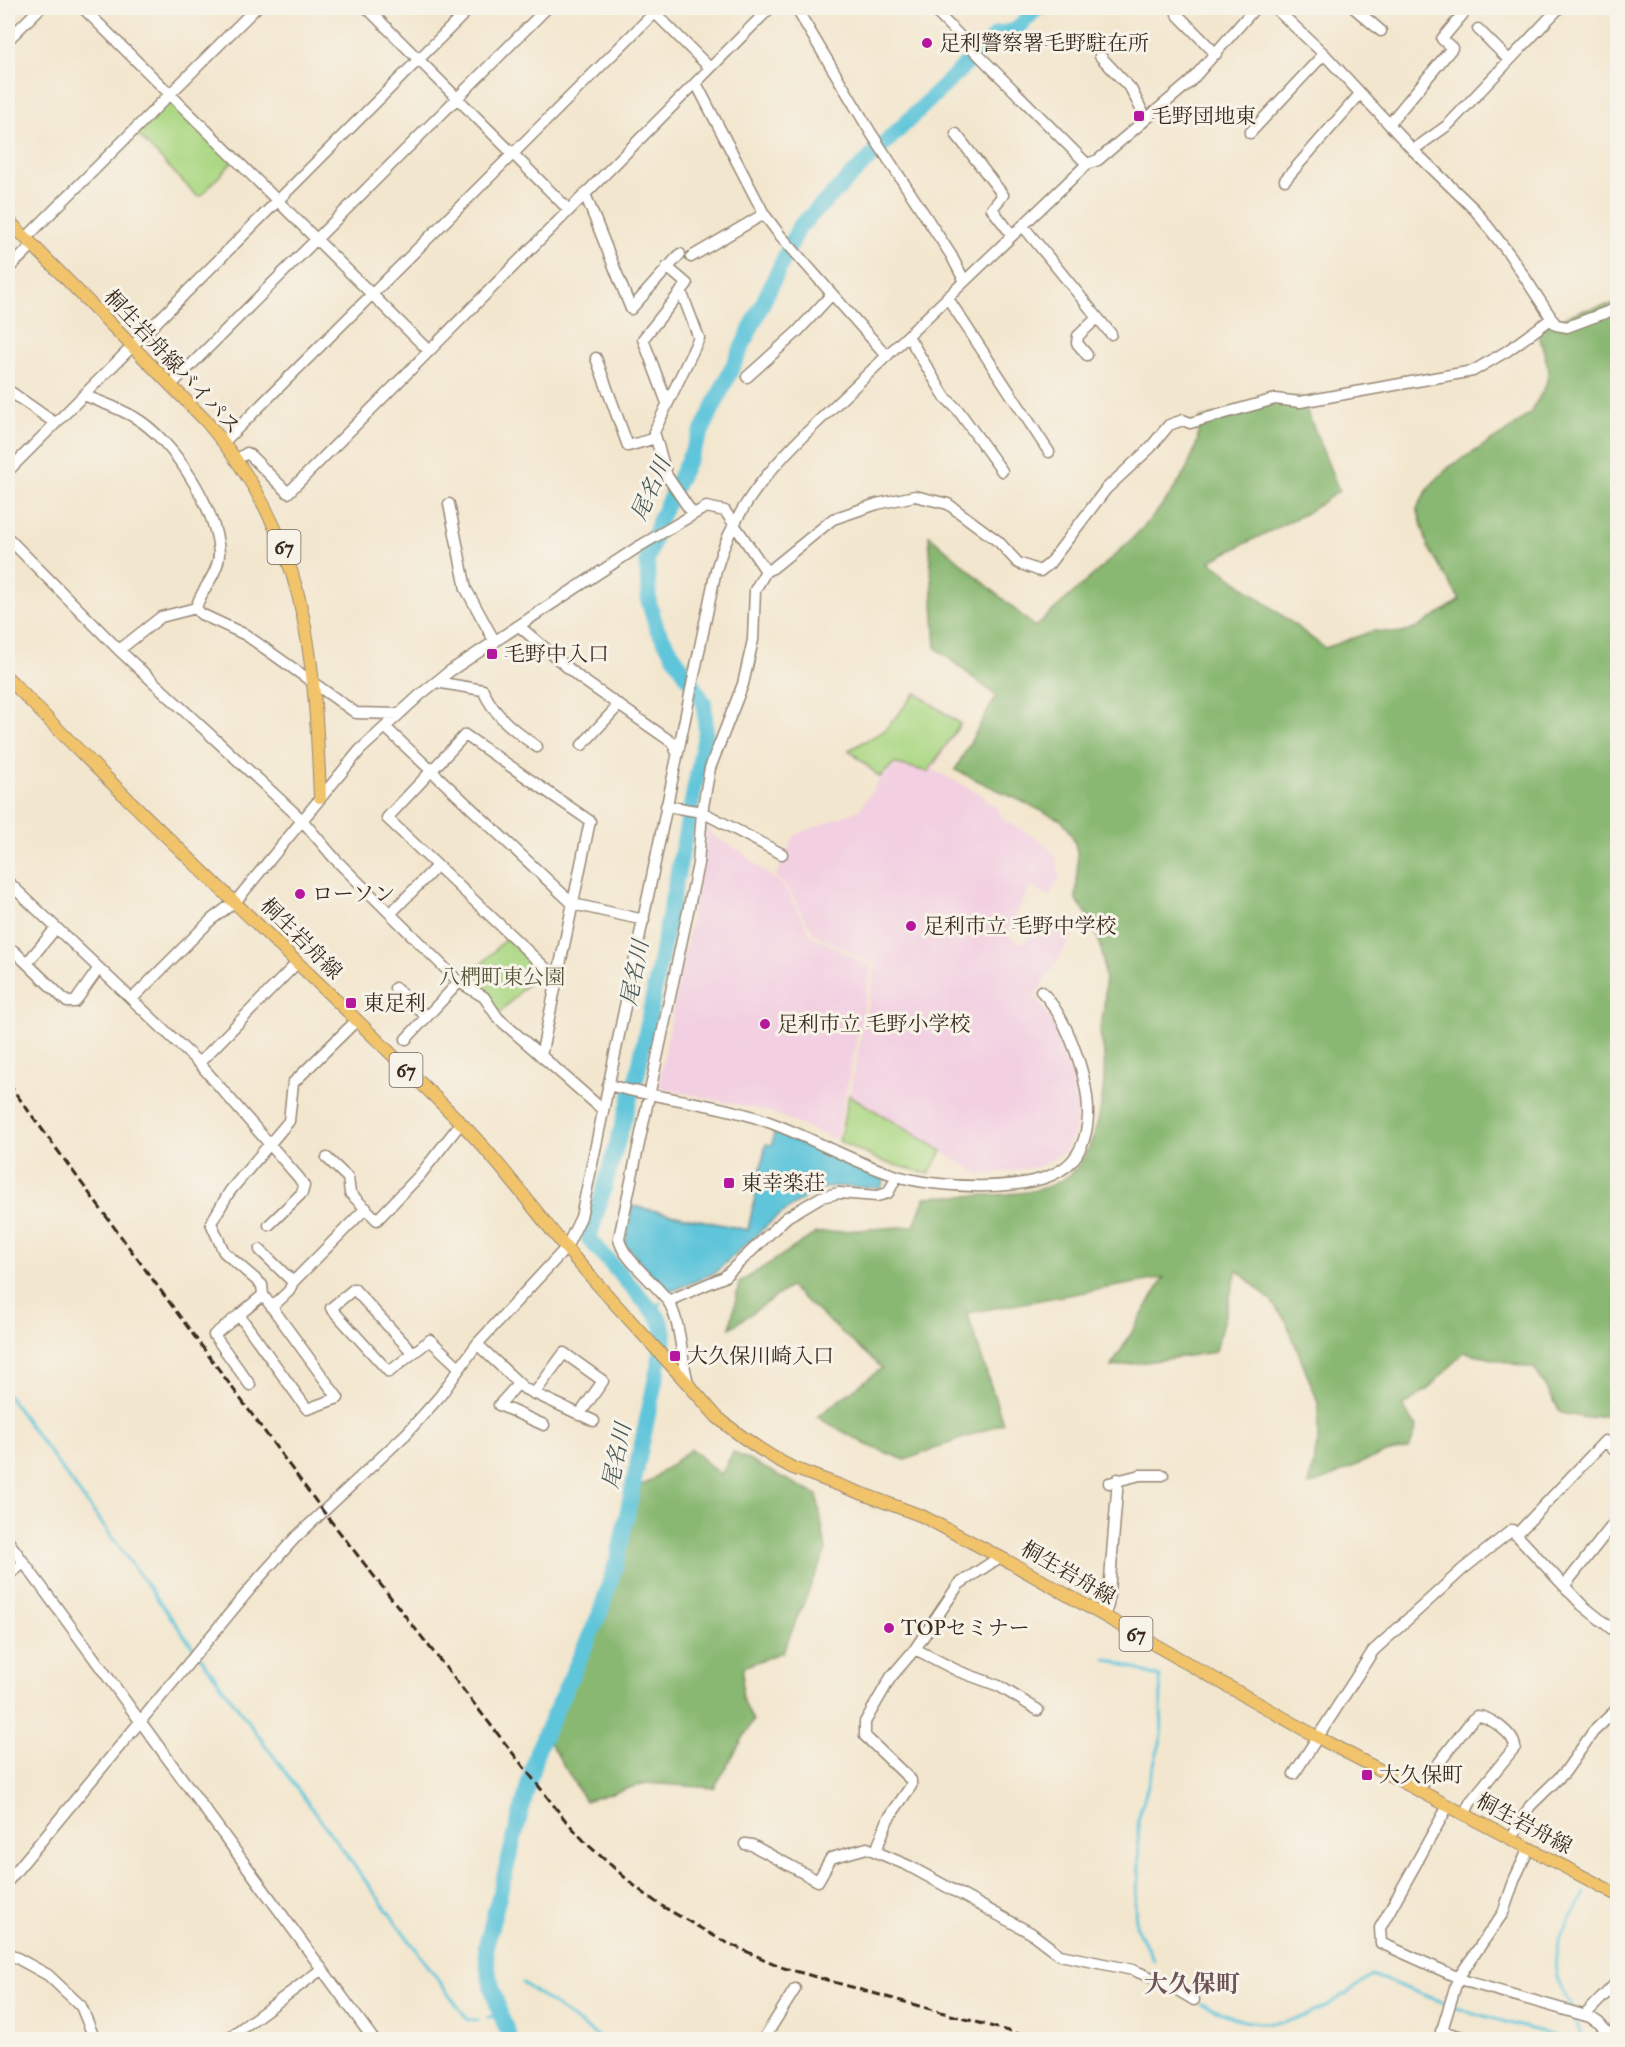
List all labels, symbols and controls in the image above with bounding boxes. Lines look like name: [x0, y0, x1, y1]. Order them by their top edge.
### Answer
place label: 足利警察署毛野駐在所: [939, 30, 1149, 57]
marker: 足利警察署毛野駐在所: [920, 36, 934, 50]
place label: 毛野団地東: [1151, 103, 1256, 130]
marker: 毛野団地東: [1132, 109, 1146, 123]
street label: 桐生岩舟線バイパス: [98, 284, 246, 440]
water label: 尾名川: [625, 451, 678, 525]
road number: 67: [268, 530, 300, 564]
place label: 毛野中入口: [504, 641, 609, 668]
marker: 毛野中入口: [485, 647, 499, 661]
place label: ローソン: [312, 881, 395, 908]
marker: ローソン: [293, 887, 307, 901]
street label: 桐生岩舟線: [254, 892, 348, 986]
place label: 足利市立 毛野中学校: [923, 913, 1116, 940]
marker: 足利市立 毛野中学校: [904, 919, 918, 933]
water label: 尾名川: [615, 936, 655, 1008]
park label: 八椚町東公園: [439, 964, 565, 991]
place label: 東足利: [363, 990, 426, 1017]
marker: 東足利: [344, 996, 358, 1010]
place label: 足利市立 毛野小学校: [777, 1011, 970, 1038]
marker: 足利市立 毛野小学校: [758, 1017, 772, 1031]
road number: 67: [390, 1053, 422, 1087]
place label: 東幸楽荘: [741, 1170, 825, 1197]
marker: 東幸楽荘: [722, 1176, 736, 1190]
place label: 大久保川崎入口: [687, 1343, 834, 1370]
marker: 大久保川崎入口: [668, 1349, 682, 1363]
water label: 尾名川: [596, 1419, 638, 1491]
street label: 桐生岩舟線: [1016, 1535, 1120, 1611]
place label: TOPセミナー: [901, 1615, 1030, 1642]
road number: 67: [1120, 1617, 1152, 1651]
marker: TOPセミナー: [882, 1621, 896, 1635]
place label: 大久保町: [1379, 1762, 1463, 1789]
marker: 大久保町: [1360, 1768, 1374, 1782]
street label: 桐生岩舟線: [1471, 1787, 1577, 1861]
district label: 大久保町: [1144, 1969, 1240, 2000]

